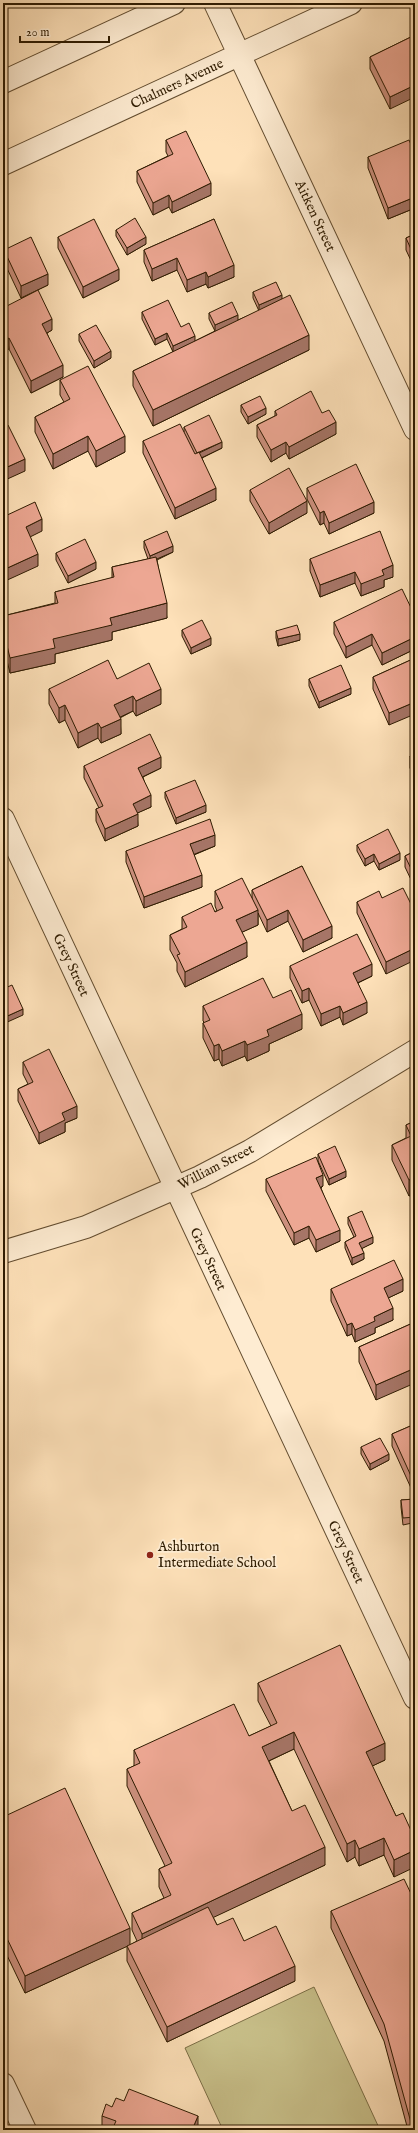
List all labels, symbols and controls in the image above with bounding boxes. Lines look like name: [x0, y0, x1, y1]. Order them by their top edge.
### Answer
scale bar: [20, 18, 109, 44]
text: 20 m: [26, 25, 49, 40]
street label: Chalmers Avenue: [128, 54, 227, 113]
street label: Aitken Street: [290, 176, 340, 255]
street label: Grey Street: [49, 931, 93, 1000]
street label: William Street: [175, 1140, 257, 1194]
street label: Grey Street: [186, 1225, 230, 1294]
street label: Grey Street: [324, 1518, 368, 1587]
place label: Ashburton Intermediate School: [157, 1538, 276, 1572]
marker: Ashburton Intermediate School: [145, 1550, 155, 1560]

